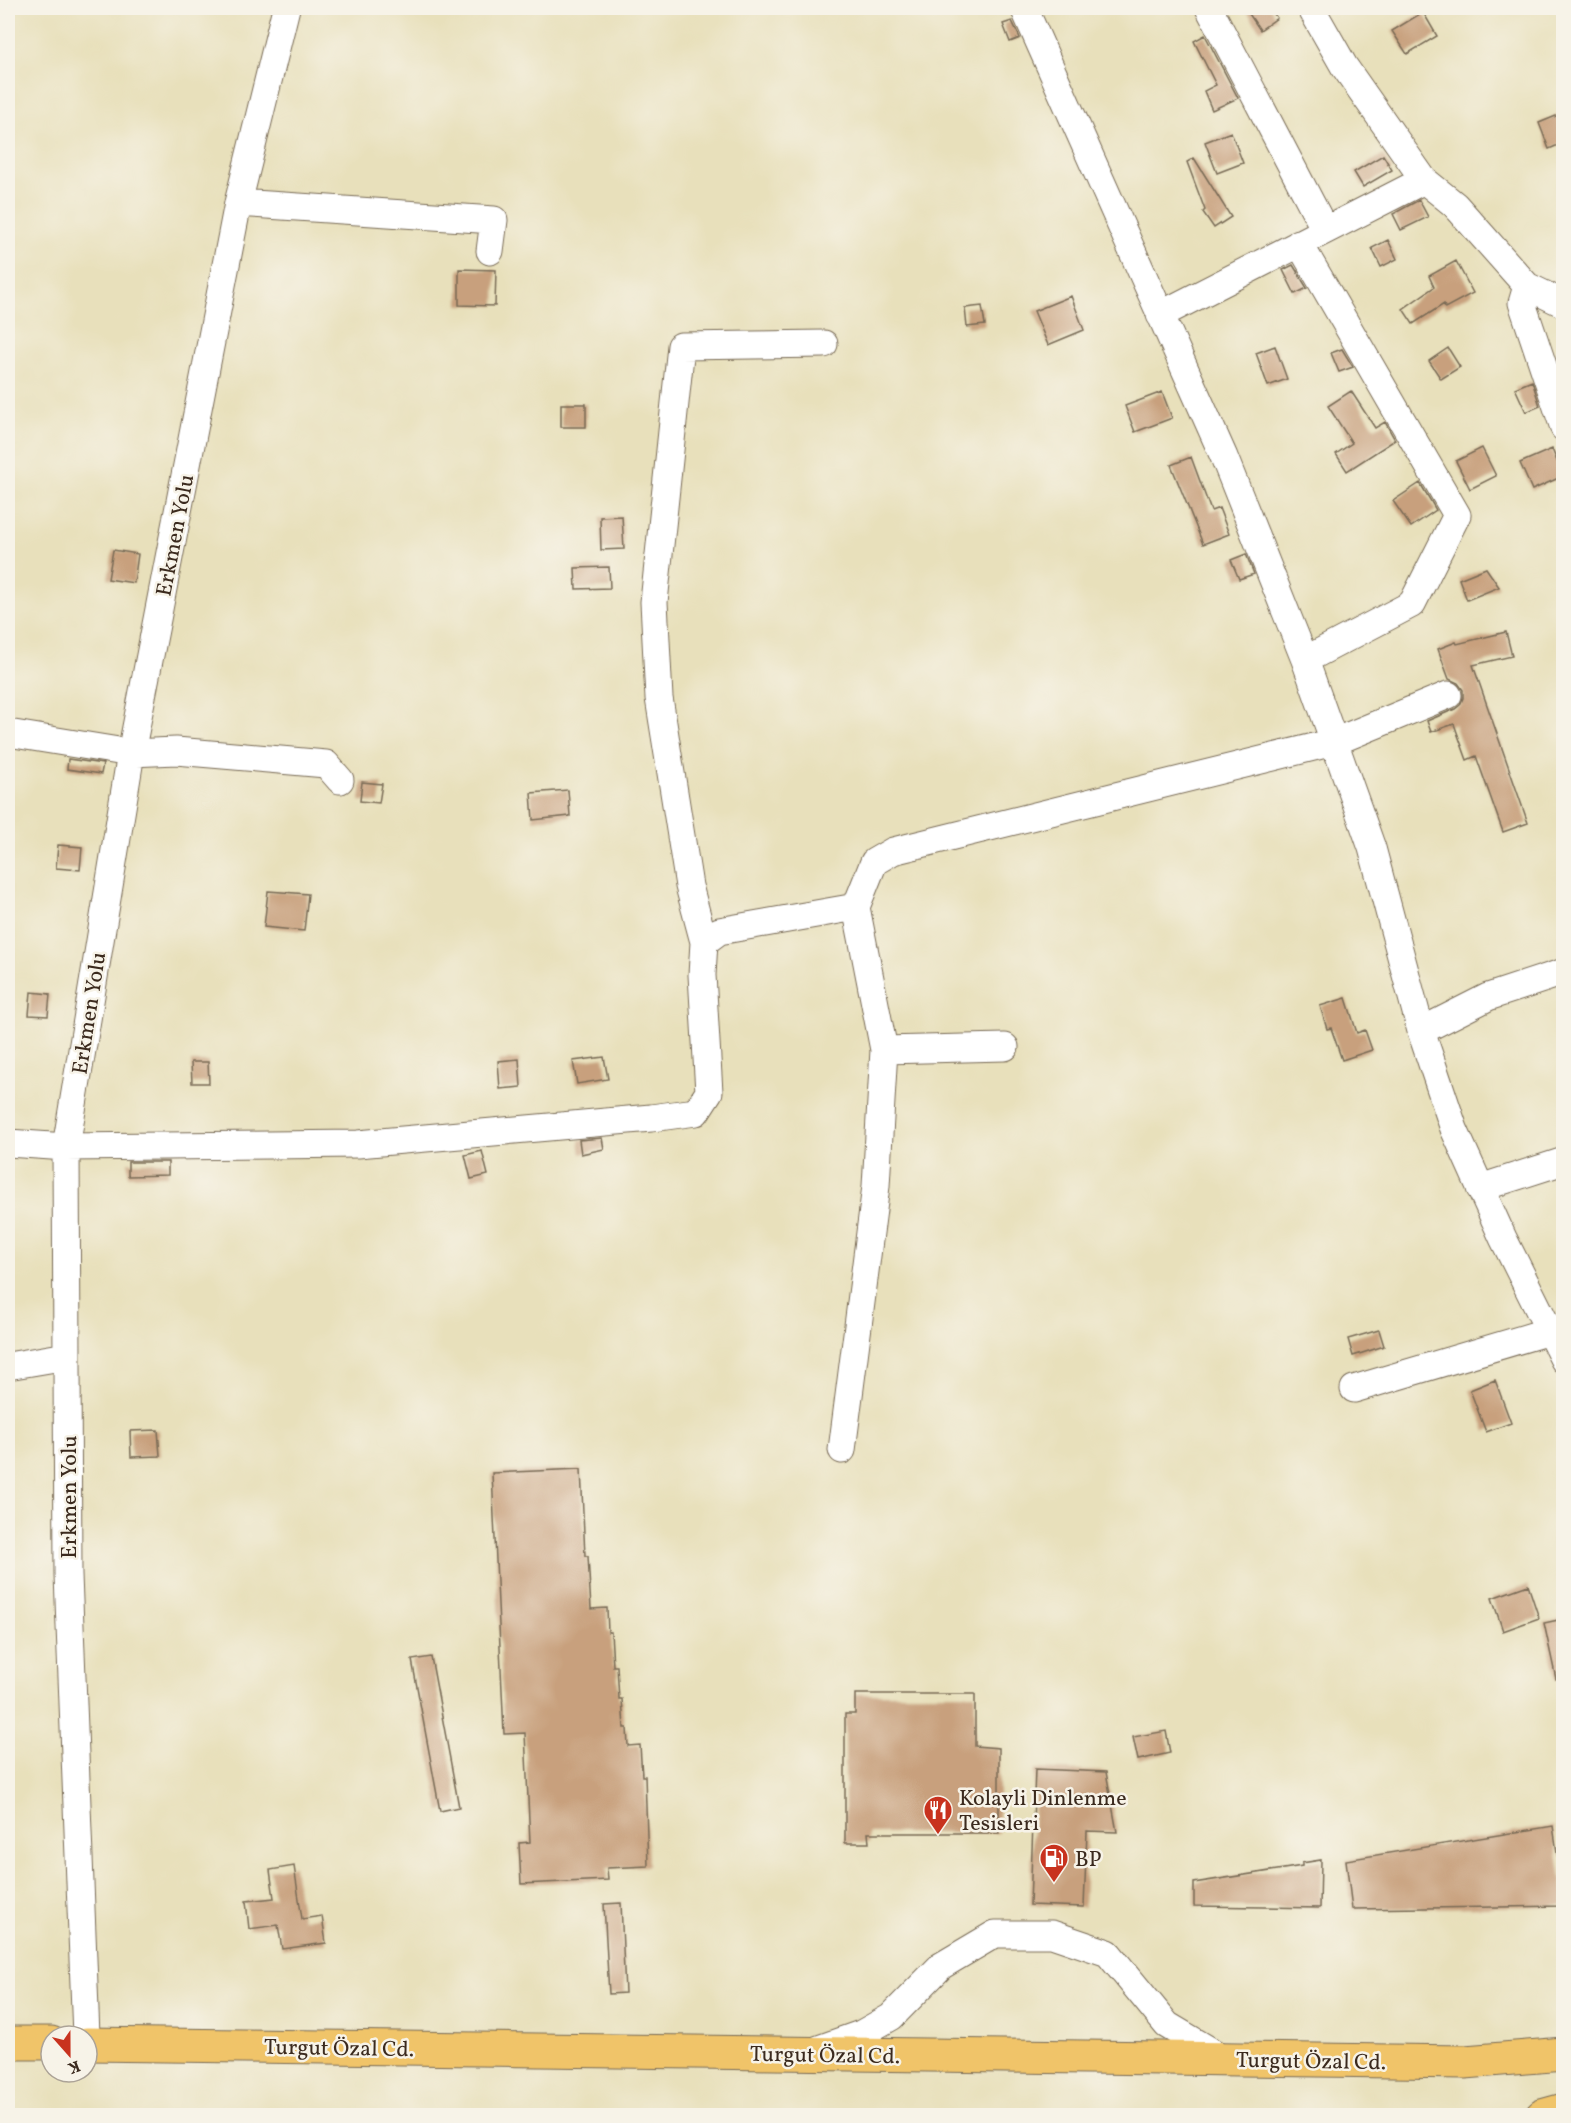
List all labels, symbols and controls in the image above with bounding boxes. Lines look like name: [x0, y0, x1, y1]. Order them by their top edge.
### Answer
street label: Erkmen Yolu: [149, 472, 203, 599]
street label: Erkmen Yolu: [65, 950, 115, 1077]
street label: Erkmen Yolu: [55, 1435, 86, 1559]
place label: Kolayli Dinlenme Tesisleri: [959, 1784, 1127, 1840]
restaurant icon: Kolayli Dinlenme Tesisleri: [922, 1794, 954, 1836]
fuel station icon: BP: [1038, 1842, 1070, 1884]
place label: BP: [1075, 1845, 1102, 1876]
north arrow: [39, 2024, 99, 2084]
street label: Turgut Özal Cd.: [264, 2033, 414, 2066]
street label: Turgut Özal Cd.: [750, 2040, 900, 2073]
street label: Turgut Özal Cd.: [1236, 2046, 1386, 2079]
text: K: [64, 2054, 83, 2079]

